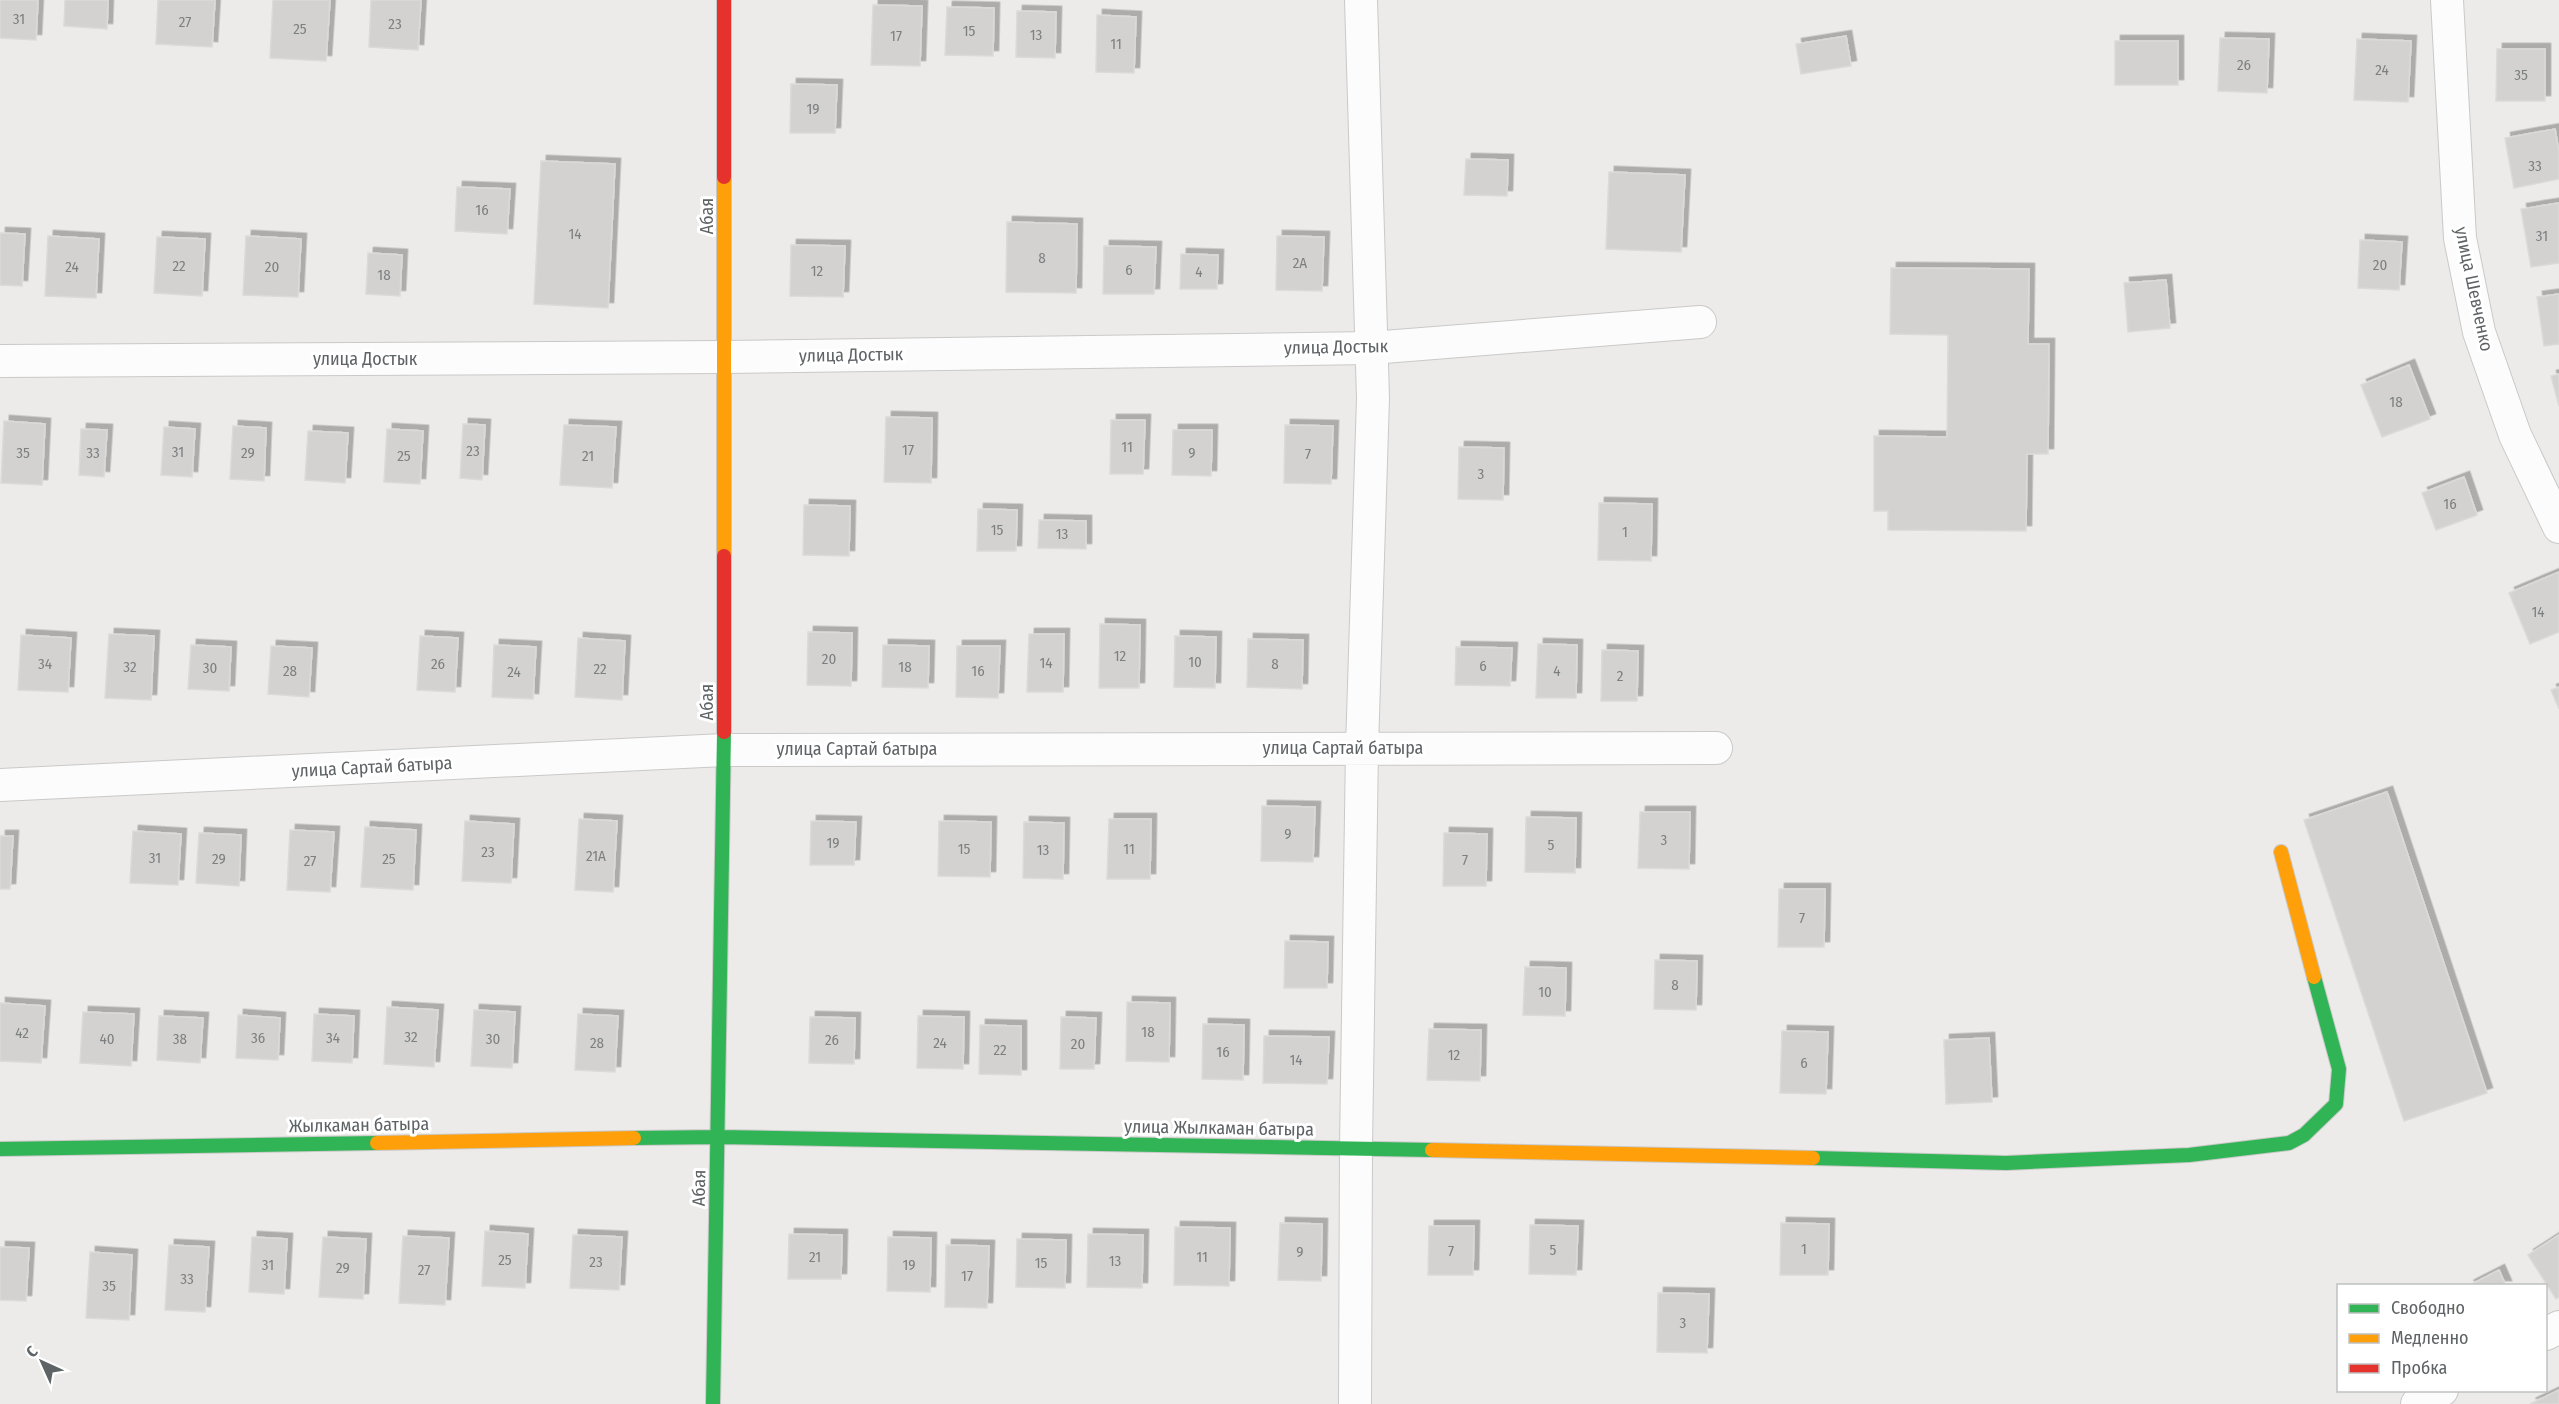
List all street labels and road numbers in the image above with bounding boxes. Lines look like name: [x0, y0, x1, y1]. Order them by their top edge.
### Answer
street label: Абая: [696, 198, 718, 234]
street label: улица Шевченко: [2450, 225, 2498, 353]
street label: улица Достык: [1284, 335, 1389, 359]
street label: улица Достык: [799, 343, 904, 367]
street label: улица Достык: [313, 348, 418, 370]
street label: Абая: [696, 684, 718, 720]
street label: улица Сартай батыра: [1263, 737, 1424, 759]
street label: улица Сартай батыра: [777, 738, 938, 760]
street label: улица Сартай батыра: [291, 752, 453, 782]
street label: Жылкаман батыра: [289, 1113, 430, 1137]
street label: улица Жылкаман батыра: [1124, 1115, 1314, 1141]
street label: Абая: [688, 1170, 710, 1206]

